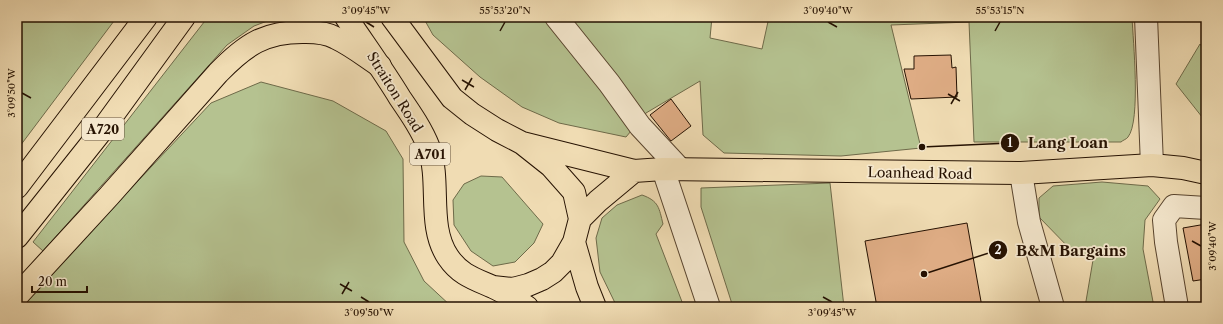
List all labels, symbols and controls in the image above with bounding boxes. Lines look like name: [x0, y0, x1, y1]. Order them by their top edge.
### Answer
text: 3°09'45"W: [342, 4, 391, 17]
text: 55°53'20"N: [479, 4, 531, 17]
text: 3°09'40"W: [803, 4, 854, 17]
text: 55°53'15"N: [976, 4, 1024, 17]
street label: Straiton Road: [363, 48, 427, 136]
text: 3°09'50"W: [5, 67, 18, 118]
road number: A720: [82, 118, 124, 140]
callout: Lang Loan: [1000, 130, 1116, 157]
text: Lang Loan: [1028, 133, 1109, 152]
text: 1: [1007, 135, 1013, 150]
road number: A701: [410, 143, 450, 165]
street label: Loanhead Road: [867, 163, 973, 183]
text: 3°09'40"W: [1206, 220, 1219, 271]
callout: B&M Bargains: [988, 237, 1134, 264]
text: B&M Bargains: [1016, 241, 1126, 260]
text: 2: [994, 242, 1002, 257]
scale bar: [32, 268, 87, 294]
text: 20 m: [38, 274, 67, 289]
text: 3°09'50"W: [344, 306, 395, 319]
text: 3°09'45"W: [808, 306, 857, 319]

